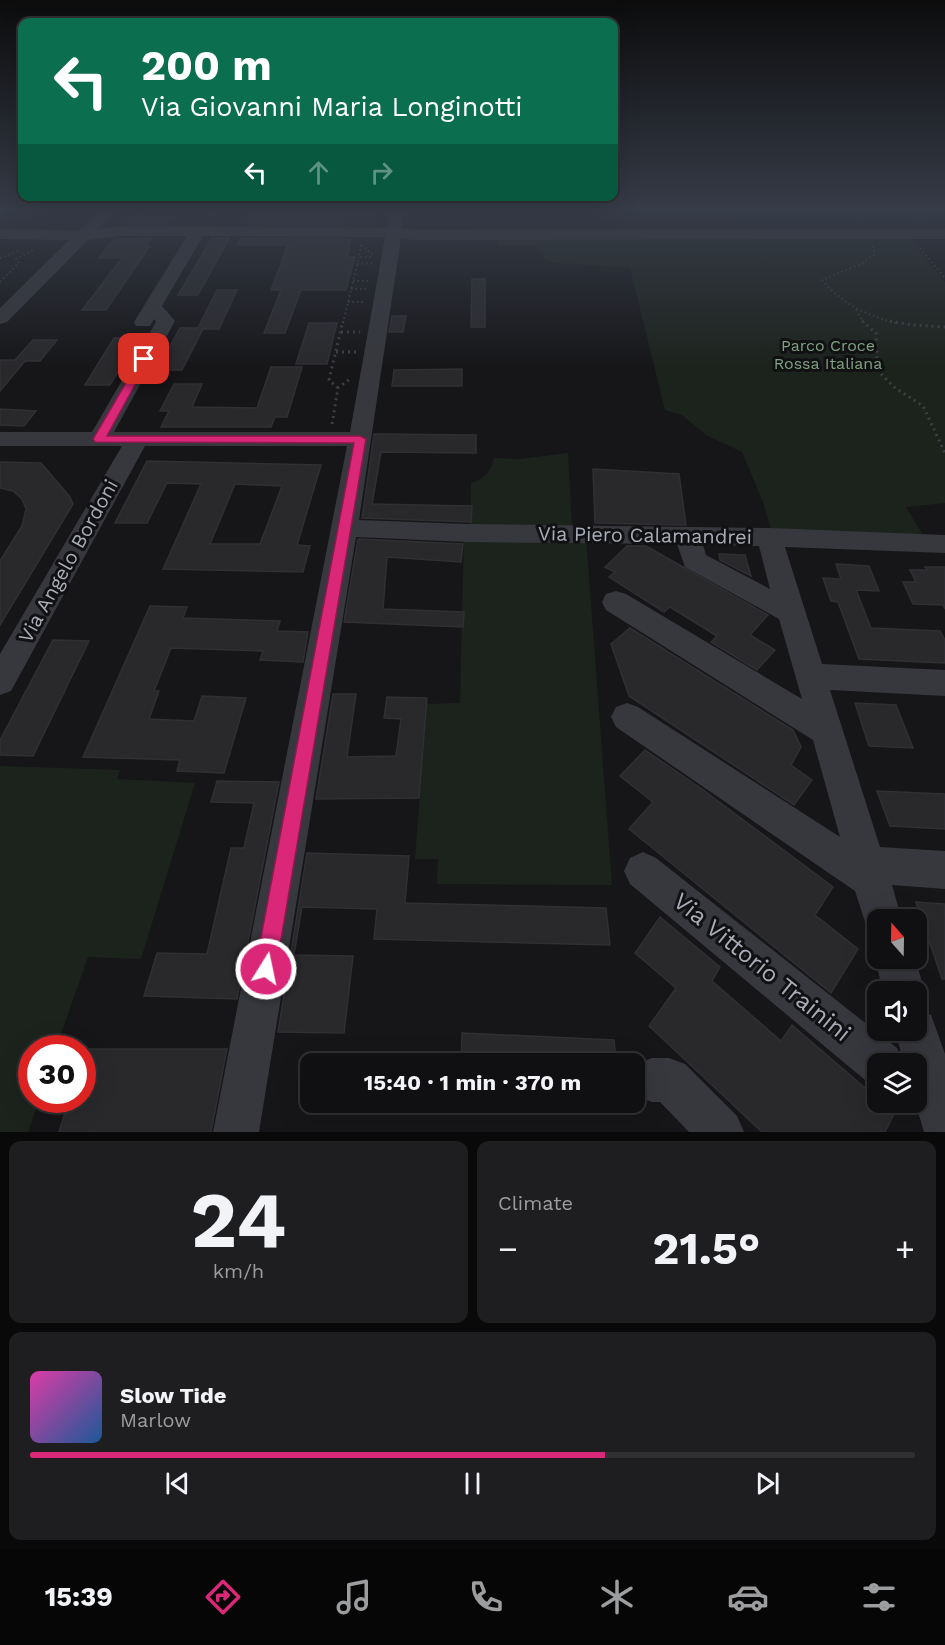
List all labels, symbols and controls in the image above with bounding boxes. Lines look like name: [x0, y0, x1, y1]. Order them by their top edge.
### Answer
text: 200 m: [141, 41, 272, 90]
icon: left: [42, 42, 120, 120]
text: Via Giovanni Maria Longinotti: [141, 91, 522, 123]
icon: left: [239, 156, 272, 189]
icon: ahead: [302, 156, 335, 189]
icon: right: [365, 156, 398, 189]
pin: [118, 333, 169, 384]
park label: Parco Croce Rossa Italiana: [774, 336, 882, 373]
icon: arrive: [127, 342, 160, 375]
street label: Via Angelo Bordoni: [13, 475, 123, 647]
street label: Via Piero Calamandrei: [538, 521, 752, 549]
street label: Via Vittorio Trainini: [668, 887, 856, 1047]
north arrow: [867, 909, 927, 969]
map controls: [867, 909, 927, 1113]
position arrow: [234, 937, 298, 1001]
button: sound: [867, 981, 927, 1041]
speed limit sign: 30: [18, 1035, 96, 1113]
button: layers: [867, 1053, 927, 1113]
text: 15:40 · 1 min · 370 m: [364, 1070, 581, 1095]
text: 24: [191, 1174, 286, 1266]
text: Climate: [498, 1191, 573, 1215]
text: 21.5°: [653, 1222, 760, 1275]
text: −: [498, 1229, 518, 1268]
text: +: [895, 1229, 915, 1268]
text: km/h: [213, 1259, 264, 1283]
text: Slow Tide: [120, 1383, 227, 1408]
text: Marlow: [120, 1408, 191, 1432]
icon: previous: [161, 1467, 194, 1500]
icon: pause: [456, 1467, 489, 1500]
icon: next: [751, 1467, 784, 1500]
icon: directions: [202, 1576, 244, 1618]
icon: music: [333, 1576, 375, 1618]
icon: phone: [465, 1576, 507, 1618]
icon: climate: [596, 1576, 638, 1618]
icon: car: [727, 1576, 769, 1618]
icon: filters: [858, 1576, 900, 1618]
text: 15:39: [45, 1581, 113, 1613]

